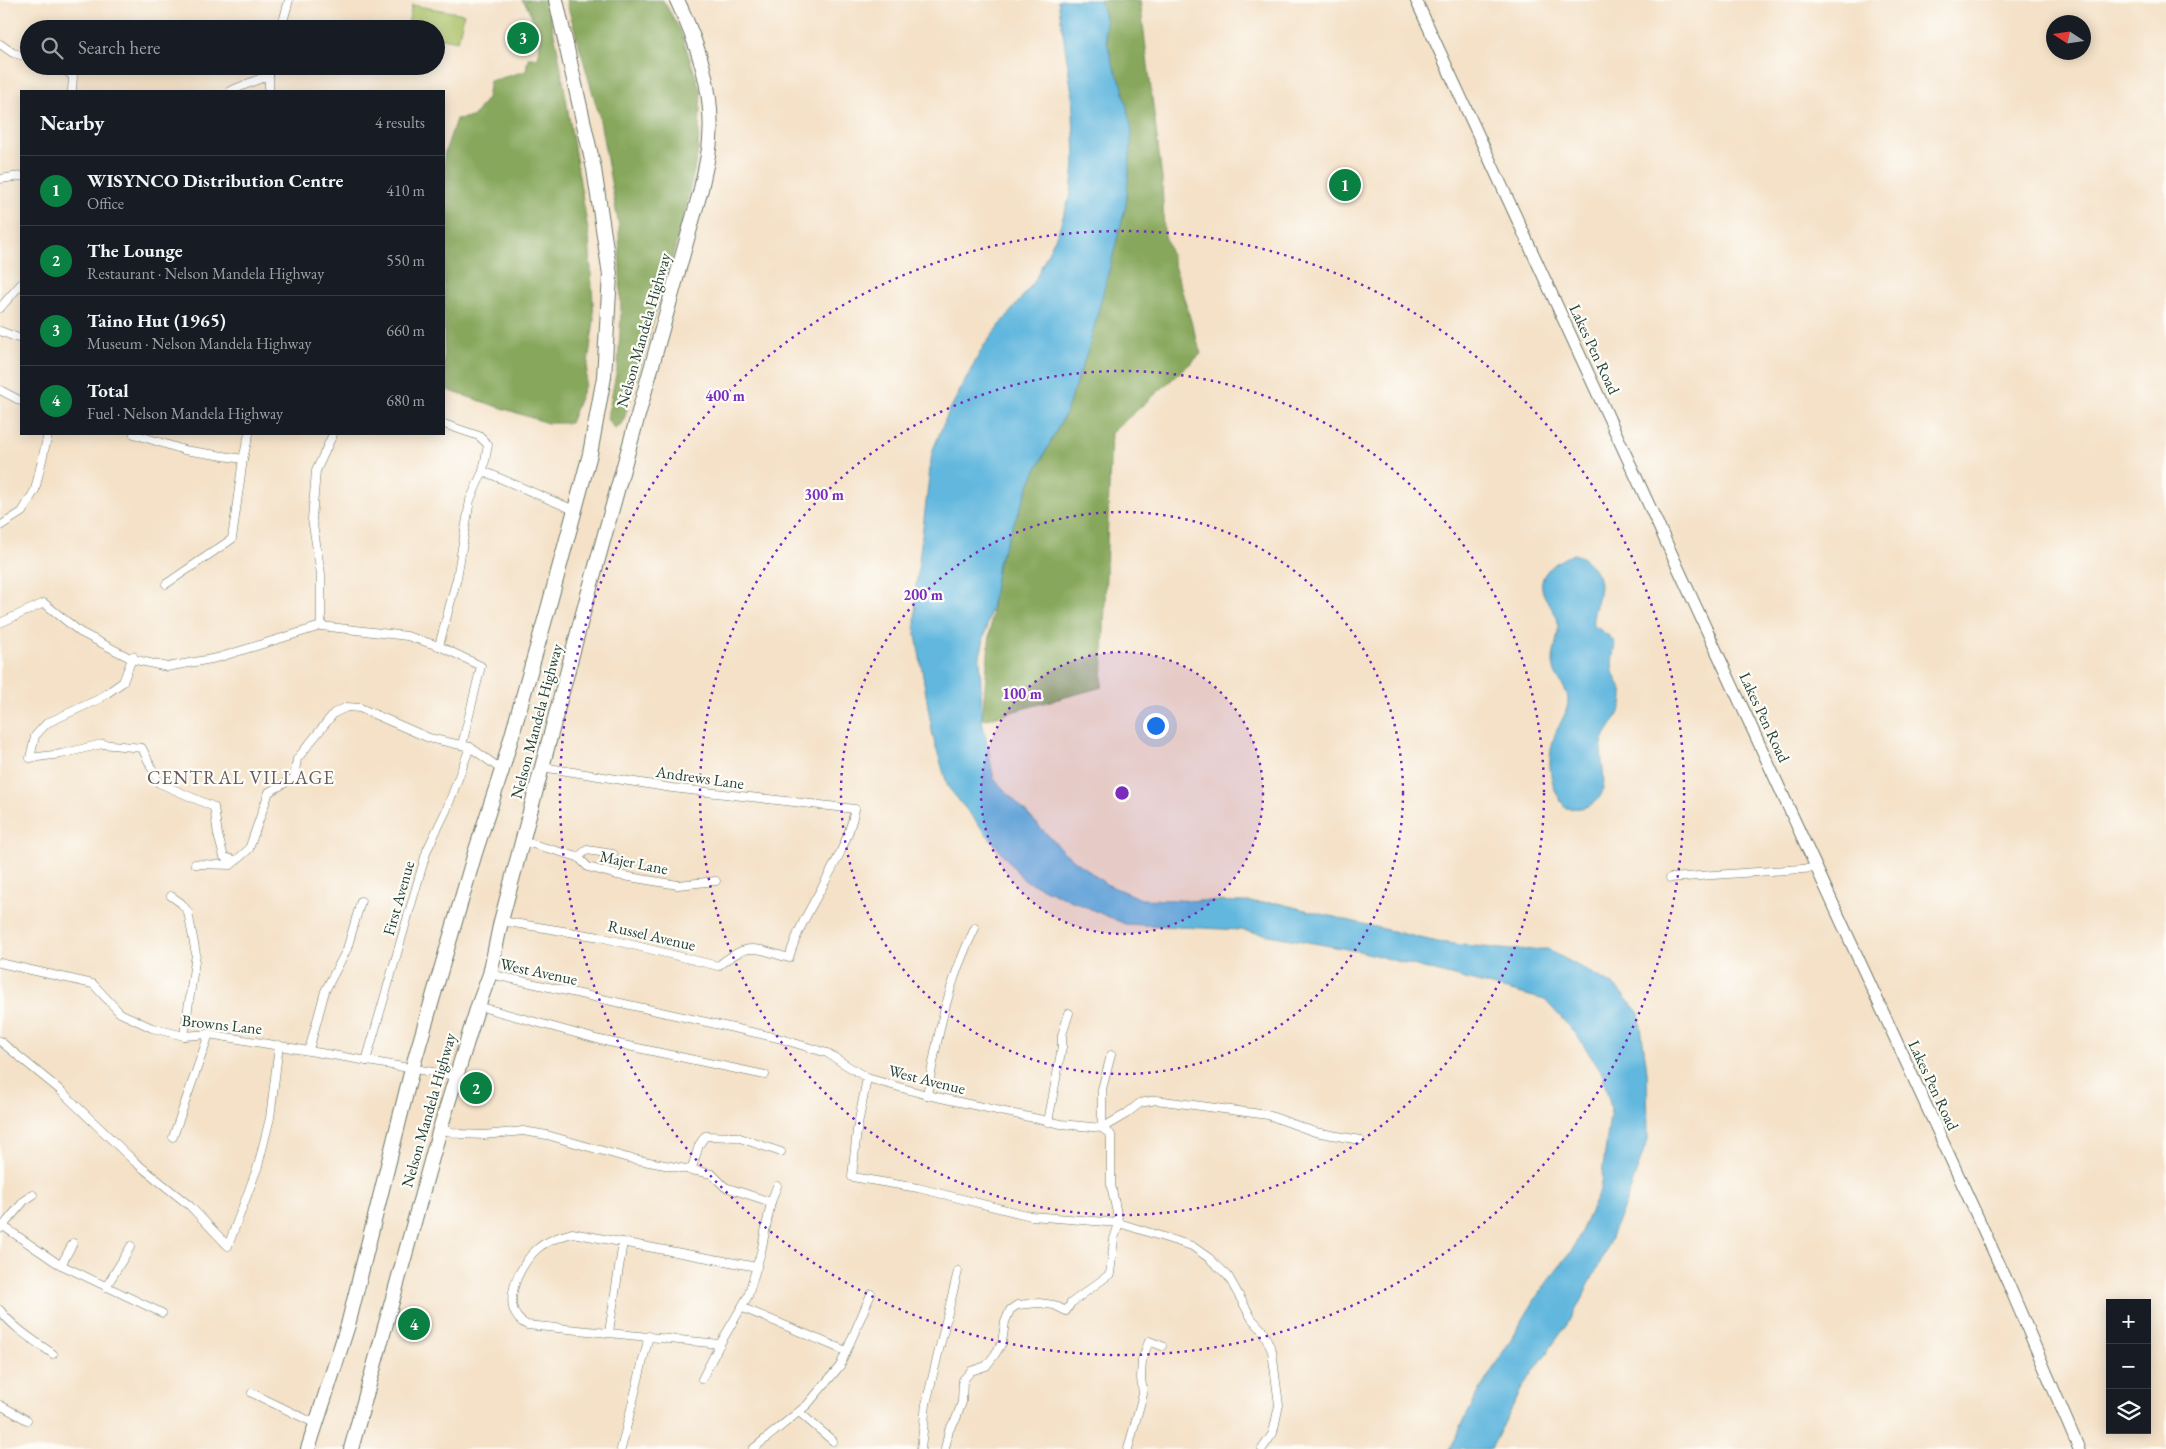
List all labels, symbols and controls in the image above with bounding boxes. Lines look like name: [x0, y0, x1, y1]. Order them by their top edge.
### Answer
north arrow: [2046, 15, 2091, 60]
pin: 3: [507, 19, 539, 57]
search box: [20, 20, 445, 75]
icon: search: [38, 34, 66, 62]
text: Search here: [78, 35, 160, 60]
text: Nearby: [40, 109, 104, 136]
text: 4 results: [375, 112, 425, 133]
pin: 1: [1329, 166, 1361, 204]
text: WISYNCO Distribution Centre: [87, 168, 343, 193]
text: 1: [52, 180, 60, 201]
text: 410 m: [386, 180, 425, 201]
text: Office: [87, 193, 124, 214]
text: The Lounge: [87, 238, 183, 263]
street label: Nelson Mandela Highway: [611, 249, 676, 410]
text: 2: [52, 250, 60, 271]
text: 550 m: [386, 250, 425, 271]
text: Restaurant · Nelson Mandela Highway: [87, 263, 324, 284]
street label: Lakes Pen Road: [1564, 301, 1625, 399]
text: Taino Hut (1965): [87, 308, 226, 333]
text: 3: [52, 320, 60, 341]
text: 660 m: [386, 320, 425, 341]
text: Museum · Nelson Mandela Highway: [87, 333, 312, 354]
text: Total: [87, 378, 129, 403]
text: 400 m: [705, 386, 745, 405]
text: 4: [52, 390, 60, 411]
text: 680 m: [386, 390, 425, 411]
text: Fuel · Nelson Mandela Highway: [87, 403, 283, 424]
text: 300 m: [804, 485, 844, 504]
text: 200 m: [903, 585, 943, 604]
street label: Nelson Mandela Highway: [506, 640, 568, 801]
street label: Lakes Pen Road: [1734, 669, 1795, 767]
text: 100 m: [1002, 684, 1042, 703]
your location: [1143, 713, 1169, 739]
street label: Andrews Lane: [653, 761, 745, 794]
district label: CENTRAL VILLAGE: [147, 765, 335, 790]
centre of rings: [1113, 784, 1131, 802]
street label: Majer Lane: [598, 846, 670, 879]
street label: First Avenue: [378, 858, 419, 938]
street label: Russel Avenue: [606, 915, 698, 956]
street label: West Avenue: [498, 953, 580, 990]
street label: Browns Lane: [181, 1010, 263, 1039]
street label: Nelson Mandela Highway: [396, 1029, 461, 1190]
street label: Lakes Pen Road: [1903, 1037, 1964, 1135]
street label: West Avenue: [886, 1060, 968, 1099]
pin: 2: [460, 1069, 492, 1107]
map controls: [2106, 1299, 2151, 1434]
button: +: [2106, 1299, 2151, 1344]
pin: 4: [398, 1305, 430, 1343]
button: −: [2106, 1344, 2151, 1389]
button: layers: [2106, 1389, 2151, 1434]

